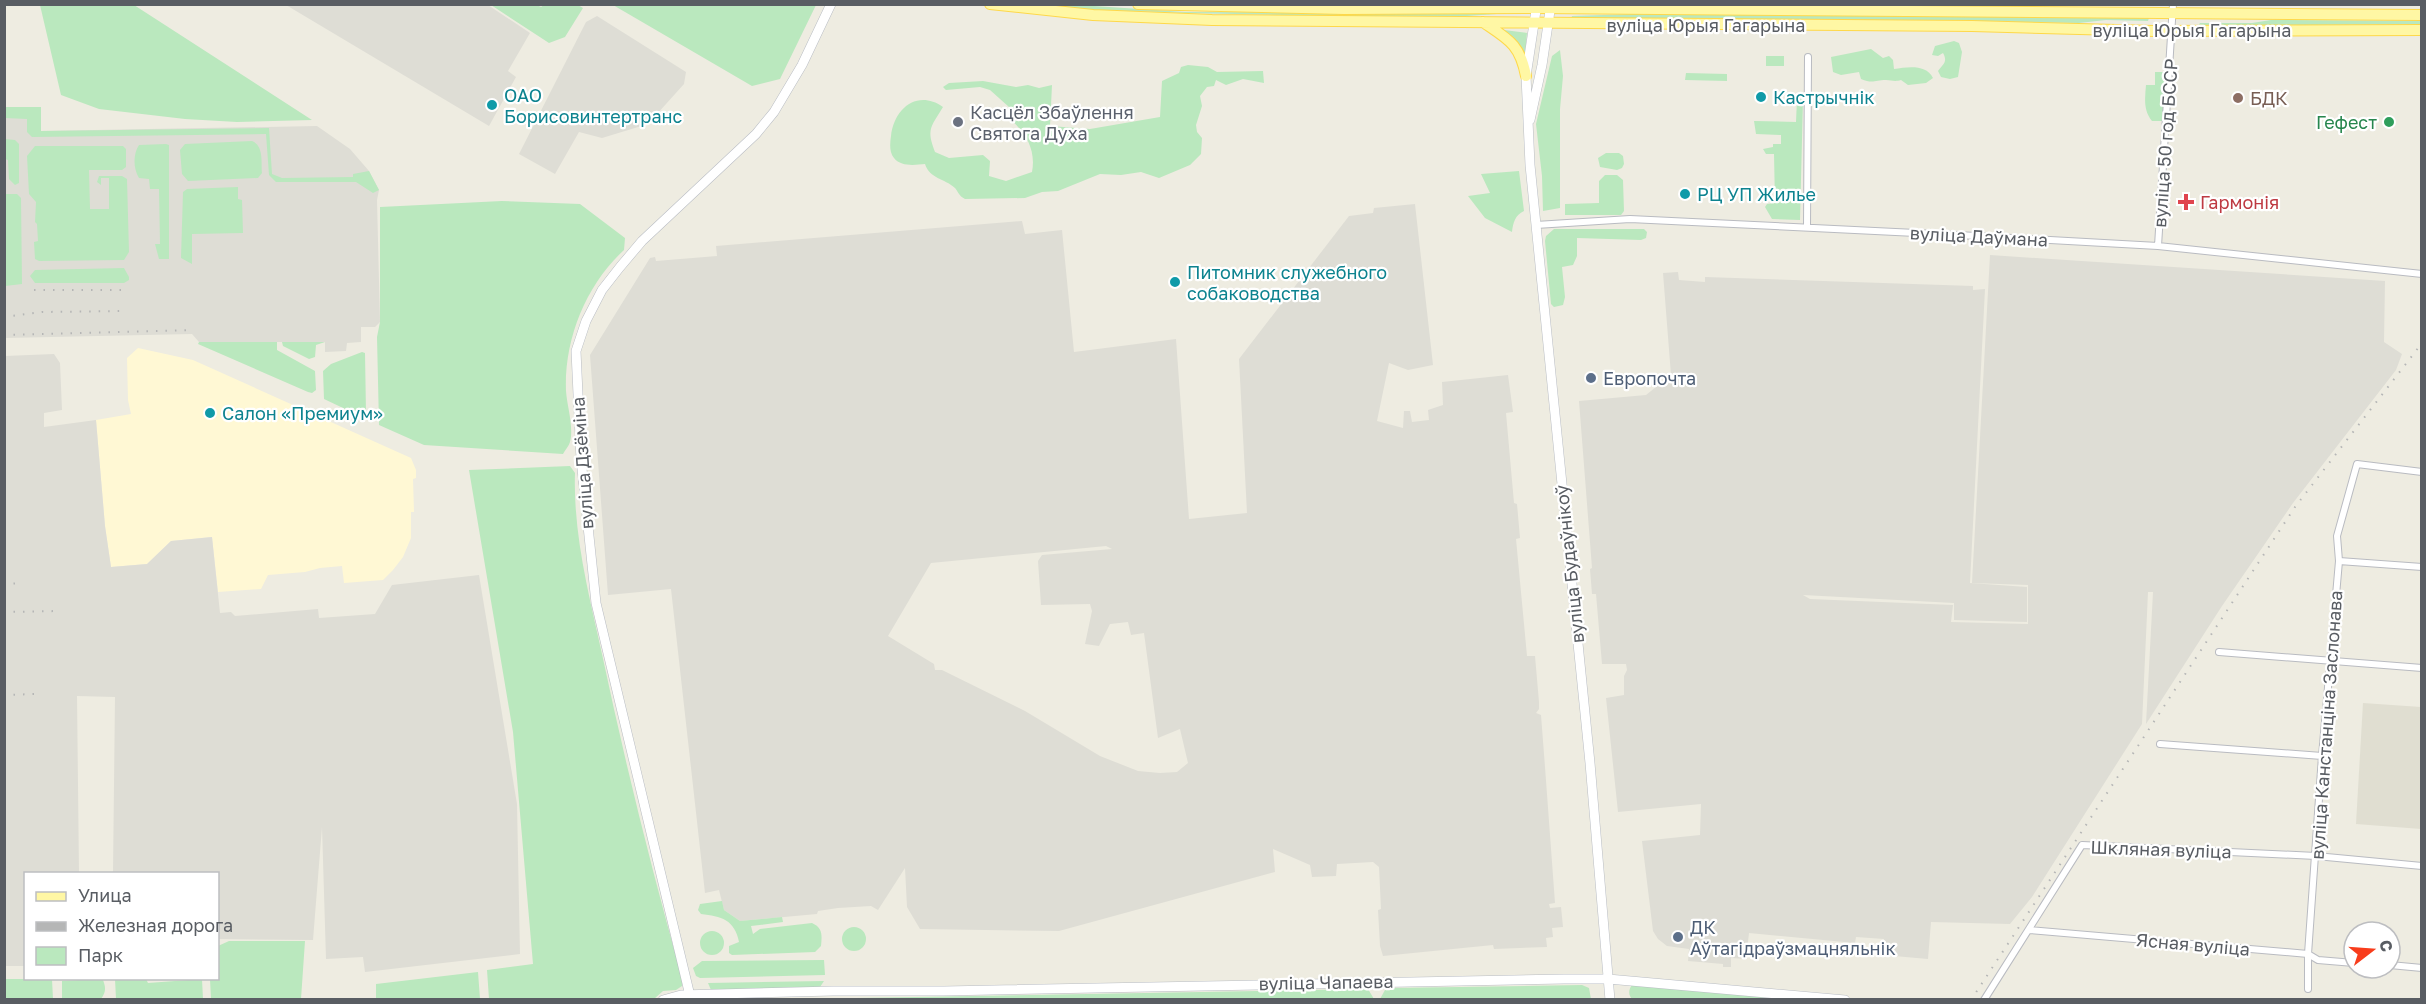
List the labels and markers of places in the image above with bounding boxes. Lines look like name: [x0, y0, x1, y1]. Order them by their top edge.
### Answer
place label: ОАО Борисовинтертранс: [504, 84, 683, 127]
place label: Кастрычнік: [1773, 86, 1875, 108]
place label: БДК: [2250, 87, 2288, 109]
marker: Кастрычнік: [1754, 90, 1768, 104]
marker: БДК: [2231, 91, 2245, 105]
marker: ОАО Борисовинтертранс: [485, 98, 499, 112]
place label: Касцёл Збаўлення Святога Духа: [970, 101, 1134, 144]
place label: Гефест: [2316, 111, 2377, 133]
marker: Касцёл Збаўлення Святога Духа: [951, 115, 965, 129]
marker: Гефест: [2382, 115, 2396, 129]
place label: РЦ УП Жилье: [1697, 183, 1816, 205]
marker: РЦ УП Жилье: [1678, 187, 1692, 201]
place label: Гармонія: [2200, 191, 2279, 213]
marker: Гармонія: [2177, 193, 2195, 211]
place label: Питомник служебного собаководства: [1187, 261, 1387, 304]
marker: Питомник служебного собаководства: [1168, 275, 1182, 289]
place label: Европочта: [1603, 367, 1696, 389]
marker: Европочта: [1584, 371, 1598, 385]
place label: Салон «Премиум»: [222, 402, 383, 424]
marker: Салон «Премиум»: [203, 406, 217, 420]
place label: ДК Аўтагідраўзмацняльнік: [1690, 916, 1896, 959]
marker: ДК Аўтагідраўзмацняльнік: [1671, 930, 1685, 944]

